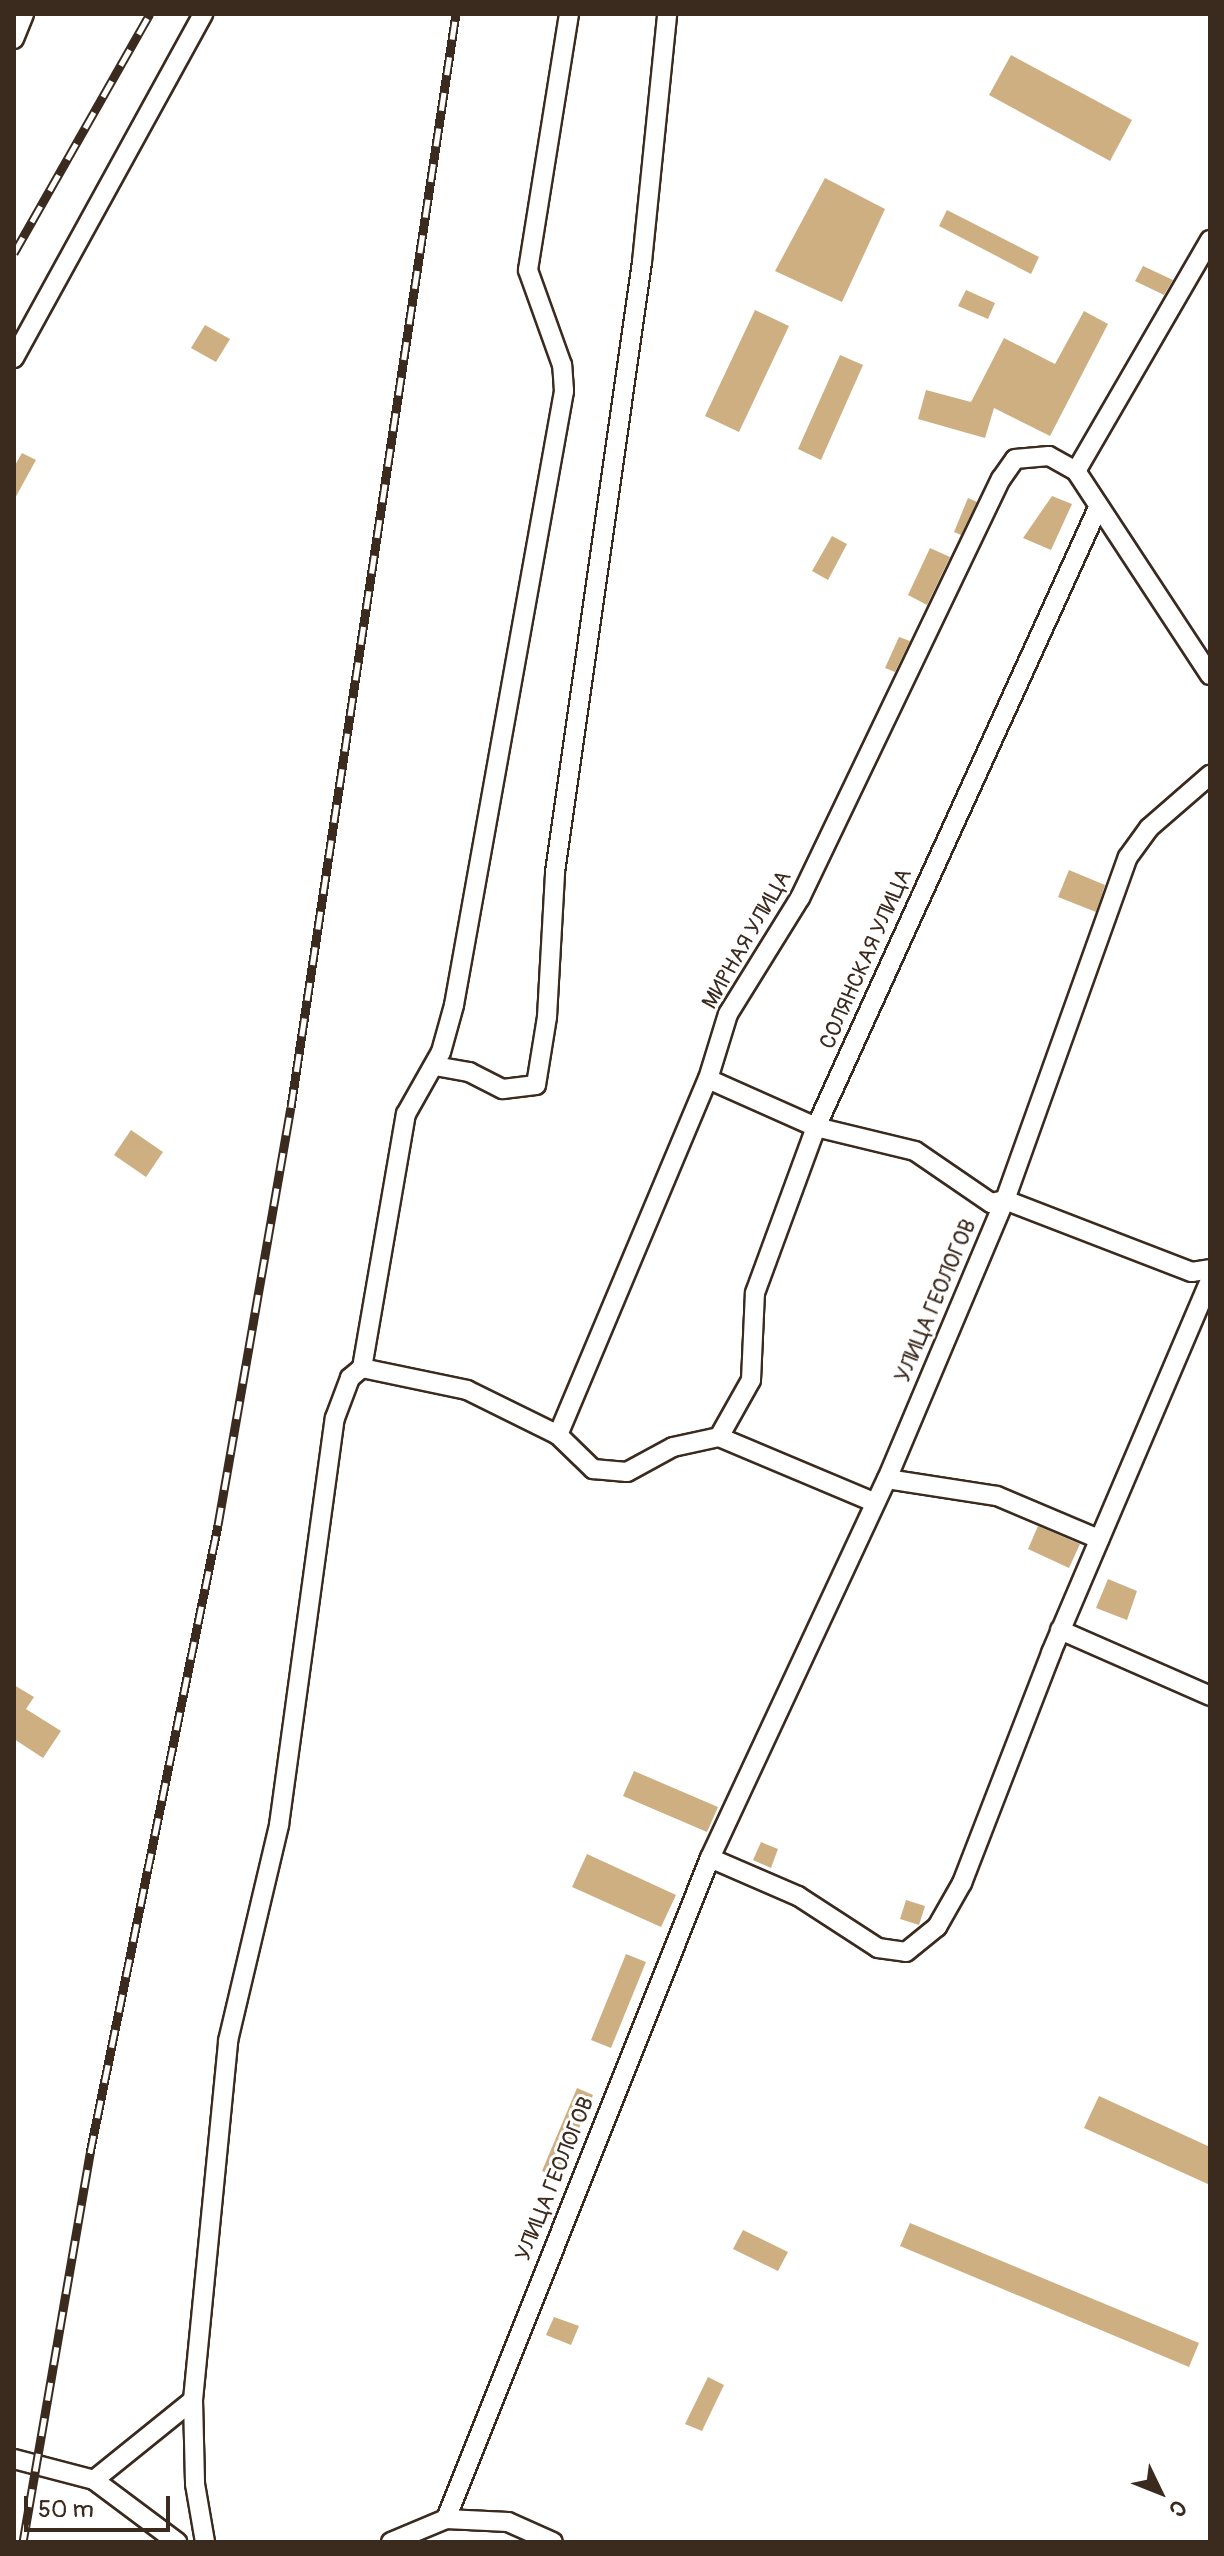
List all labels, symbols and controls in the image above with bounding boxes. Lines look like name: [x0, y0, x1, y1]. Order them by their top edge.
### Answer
street label: СОЛЯНСКАЯ УЛИЦА: [814, 865, 918, 1053]
street label: МИРНАЯ УЛИЦА: [697, 866, 797, 1014]
street label: УЛИЦА ГЕОЛОГОВ: [890, 1216, 982, 1386]
street label: УЛИЦА ГЕОЛОГОВ: [510, 2093, 600, 2265]
north arrow: [1120, 2452, 1200, 2532]
scale bar: [28, 2480, 174, 2530]
text: С: [1163, 2494, 1192, 2523]
text: 50 m: [38, 2495, 94, 2524]

